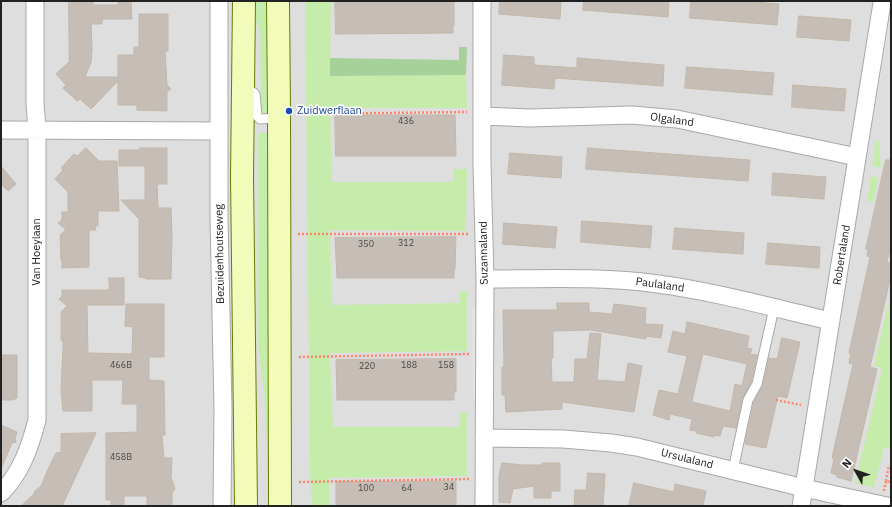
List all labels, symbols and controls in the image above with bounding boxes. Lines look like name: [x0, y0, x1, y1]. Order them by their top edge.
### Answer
place label: Zuidwerflaan: [297, 104, 362, 118]
marker: Zuidwerflaan: [284, 106, 294, 116]
street label: Olgaland: [649, 110, 695, 130]
house number: 436: [398, 116, 414, 126]
street label: Bezuidenhoutseweg: [213, 204, 227, 304]
street label: Van Hoeylaan: [30, 218, 44, 286]
street label: Suzannaland: [477, 221, 491, 285]
street label: Robertaland: [831, 224, 853, 286]
house number: 312: [398, 238, 414, 248]
house number: 350: [358, 239, 374, 249]
street label: Paulaland: [635, 275, 685, 295]
house number: 466B: [110, 360, 132, 370]
house number: 188: [401, 360, 417, 370]
house number: 158: [438, 360, 454, 370]
house number: 220: [359, 361, 375, 371]
street label: Ursulaland: [659, 446, 715, 472]
north arrow: [836, 451, 876, 491]
house number: 458B: [110, 452, 132, 462]
text: N: [839, 456, 855, 471]
house number: 34: [444, 482, 454, 492]
house number: 100: [358, 483, 374, 493]
house number: 64: [402, 483, 412, 493]

